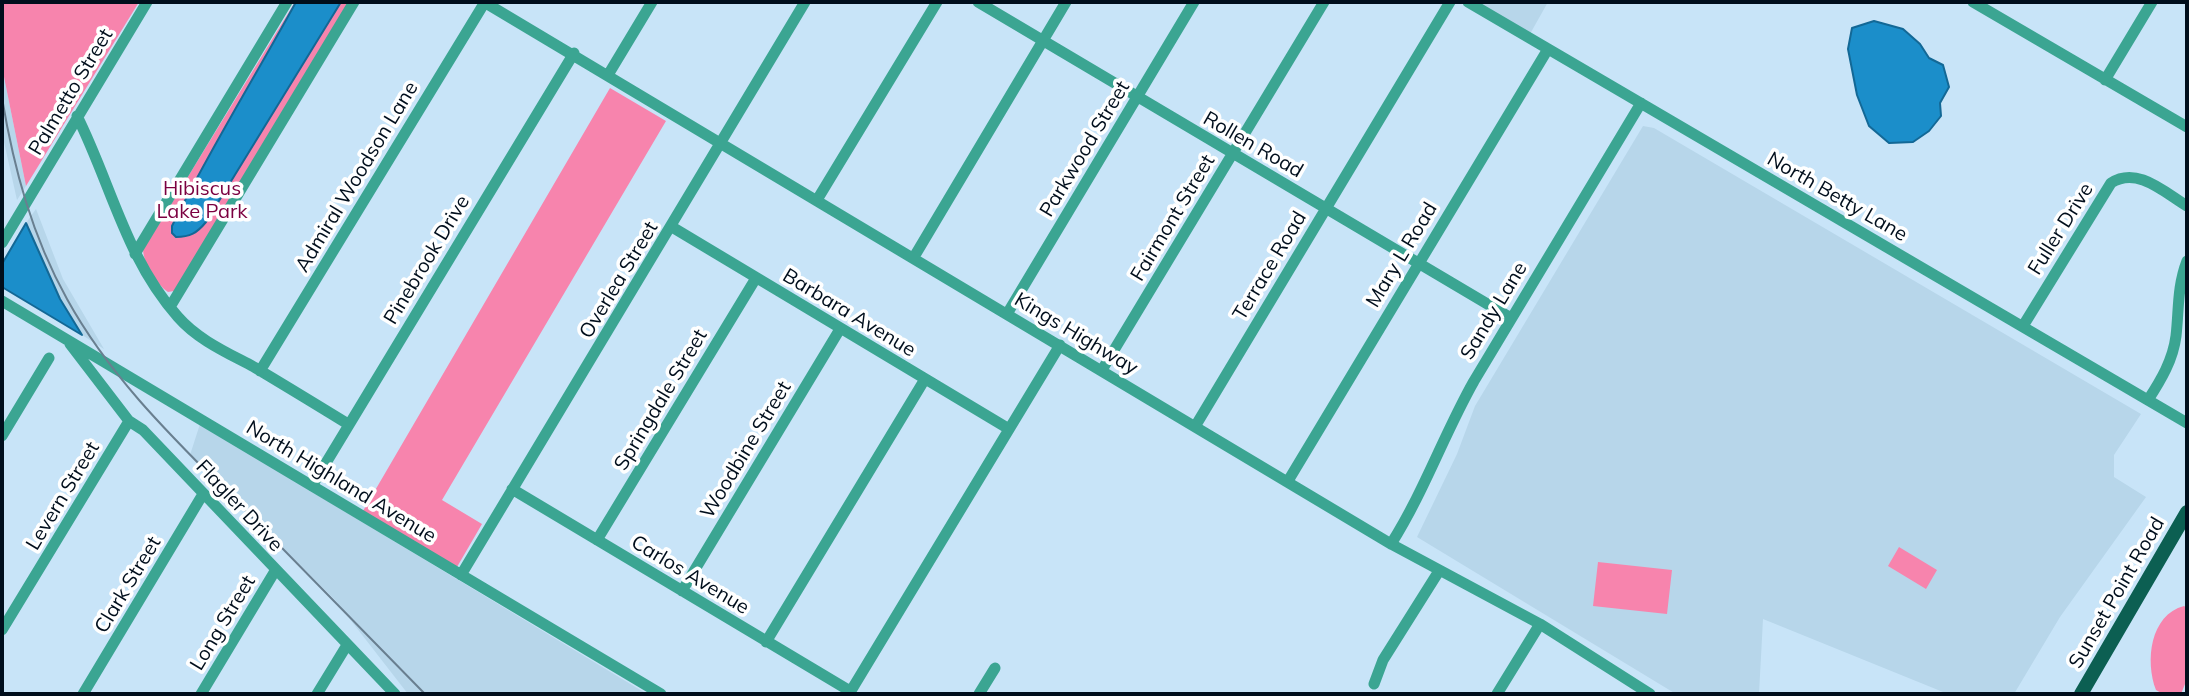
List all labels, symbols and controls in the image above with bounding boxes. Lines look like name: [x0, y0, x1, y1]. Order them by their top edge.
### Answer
street label: Palmetto Street: [24, 24, 118, 160]
street label: Admiral Woodson Lane: [291, 77, 423, 277]
street label: Parkwood Street: [1035, 77, 1135, 221]
street label: Rollen Road: [1199, 107, 1307, 183]
street label: North Betty Lane: [1763, 147, 1911, 247]
street label: Fairmont Street: [1126, 150, 1220, 286]
park label: Hibiscus Lake Park: [156, 177, 248, 224]
street label: Fuller Drive: [2023, 179, 2099, 279]
street label: Pinebrook Drive: [379, 191, 475, 329]
street label: Mary L Road: [1361, 198, 1443, 312]
street label: Terrace Road: [1228, 207, 1312, 325]
street label: Overlea Street: [575, 217, 663, 343]
street label: Sandy Lane: [1456, 258, 1532, 364]
street label: Barbara Avenue: [778, 264, 920, 362]
street label: Kings Highway: [1010, 288, 1142, 380]
street label: Springdale Street: [609, 325, 713, 475]
street label: Woodbine Street: [696, 377, 796, 523]
street label: North Highland Avenue: [242, 416, 440, 548]
street label: Levern Street: [21, 437, 105, 555]
street label: Flagler Drive: [190, 455, 288, 557]
street label: Sunset Point Road: [2064, 513, 2170, 673]
street label: Carlos Avenue: [627, 530, 753, 620]
street label: Clark Street: [90, 532, 166, 638]
street label: Long Street: [185, 571, 261, 675]

